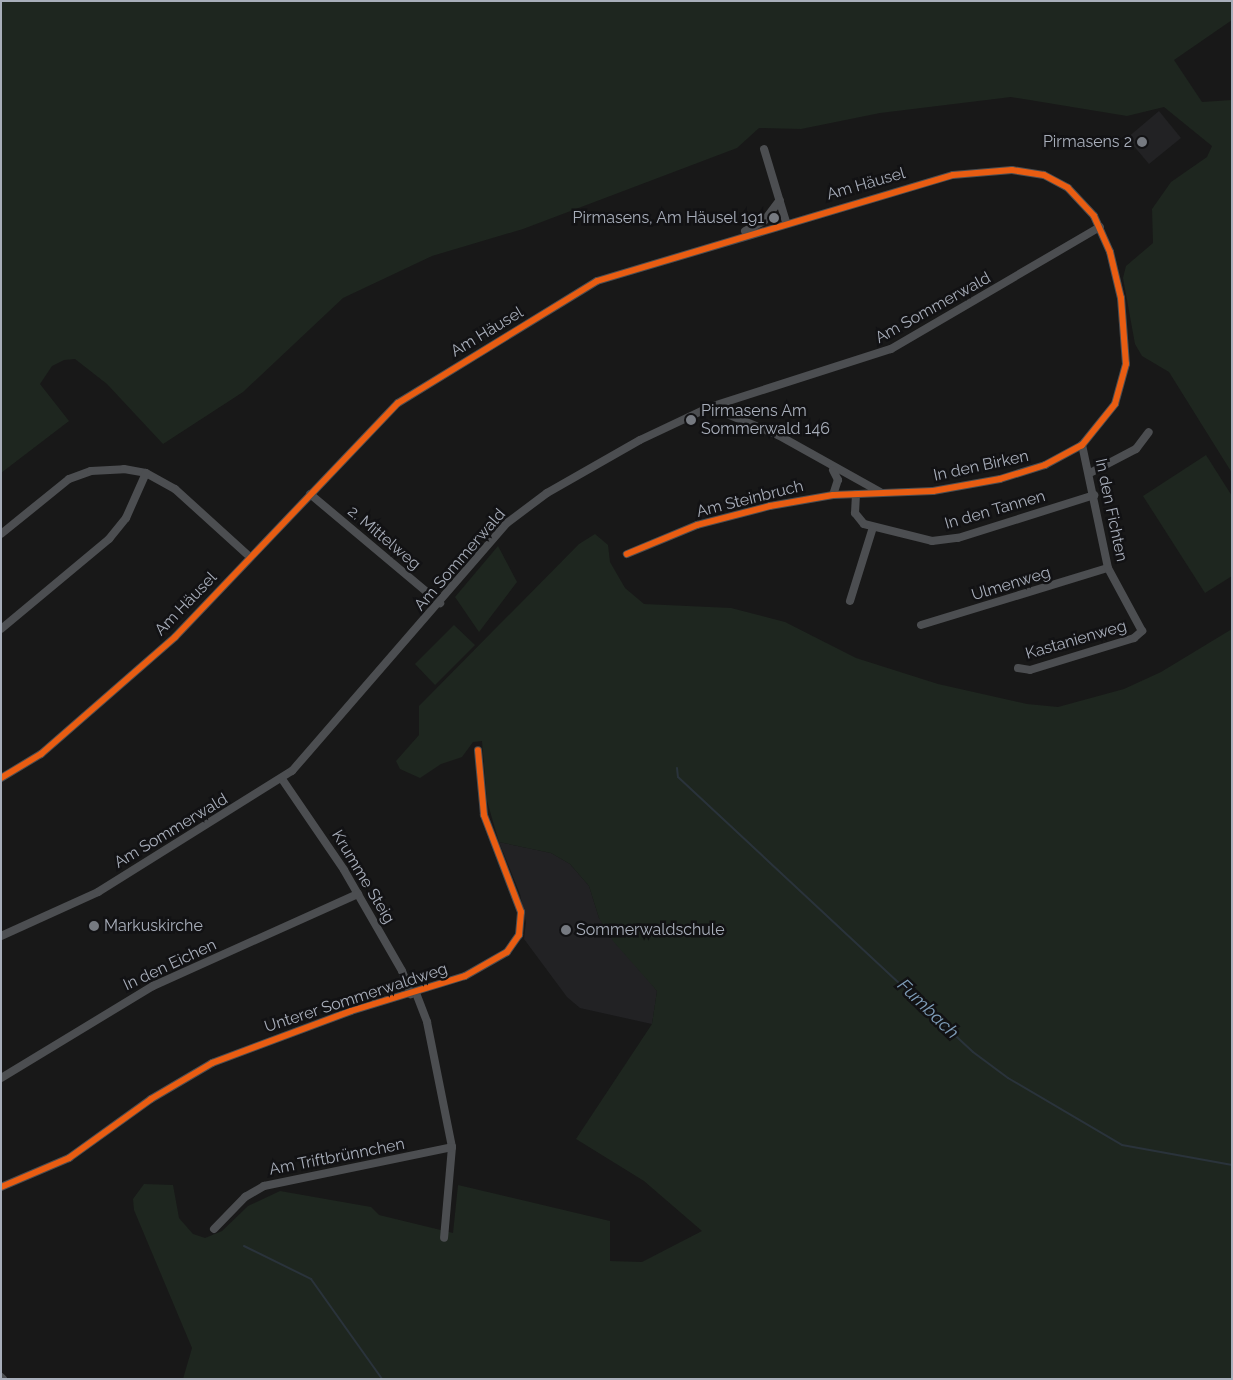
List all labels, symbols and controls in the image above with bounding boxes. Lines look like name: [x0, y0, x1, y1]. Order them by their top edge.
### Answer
place label: Pirmasens 2: [1043, 132, 1132, 152]
marker: Pirmasens 2: [1136, 136, 1148, 148]
street label: Am Häusel: [824, 164, 908, 204]
place label: Pirmasens, Am Häusel 191: [571, 208, 764, 228]
marker: Pirmasens, Am Häusel 191: [768, 212, 780, 224]
street label: Am Sommerwald: [872, 268, 994, 348]
street label: Am Häusel: [447, 303, 527, 361]
place label: Pirmasens Am Sommerwald 146: [701, 401, 830, 439]
marker: Pirmasens Am Sommerwald 146: [685, 414, 697, 426]
street label: In den Birken: [932, 447, 1030, 485]
street label: In den Fichten: [1091, 457, 1131, 563]
street label: Am Steinbruch: [694, 476, 806, 522]
street label: In den Tannen: [942, 486, 1048, 534]
street label: 2. Mittelweg: [344, 502, 424, 574]
street label: Am Sommerwald: [410, 505, 510, 615]
street label: Ulmenweg: [969, 563, 1053, 605]
street label: Am Häusel: [151, 568, 221, 640]
street label: Kastanienweg: [1023, 616, 1129, 664]
street label: Am Sommerwald: [111, 790, 231, 872]
street label: Krumme Steig: [328, 827, 398, 927]
place label: Markuskirche: [104, 916, 203, 936]
marker: Markuskirche: [88, 920, 100, 932]
place label: Sommerwaldschule: [576, 920, 725, 940]
marker: Sommerwaldschule: [560, 924, 572, 936]
street label: In den Eichen: [121, 935, 219, 995]
street label: Unterer Sommerwaldweg: [262, 959, 450, 1037]
water label: Fumbach: [893, 975, 963, 1043]
street label: Am Triftbrünnchen: [267, 1134, 407, 1180]

